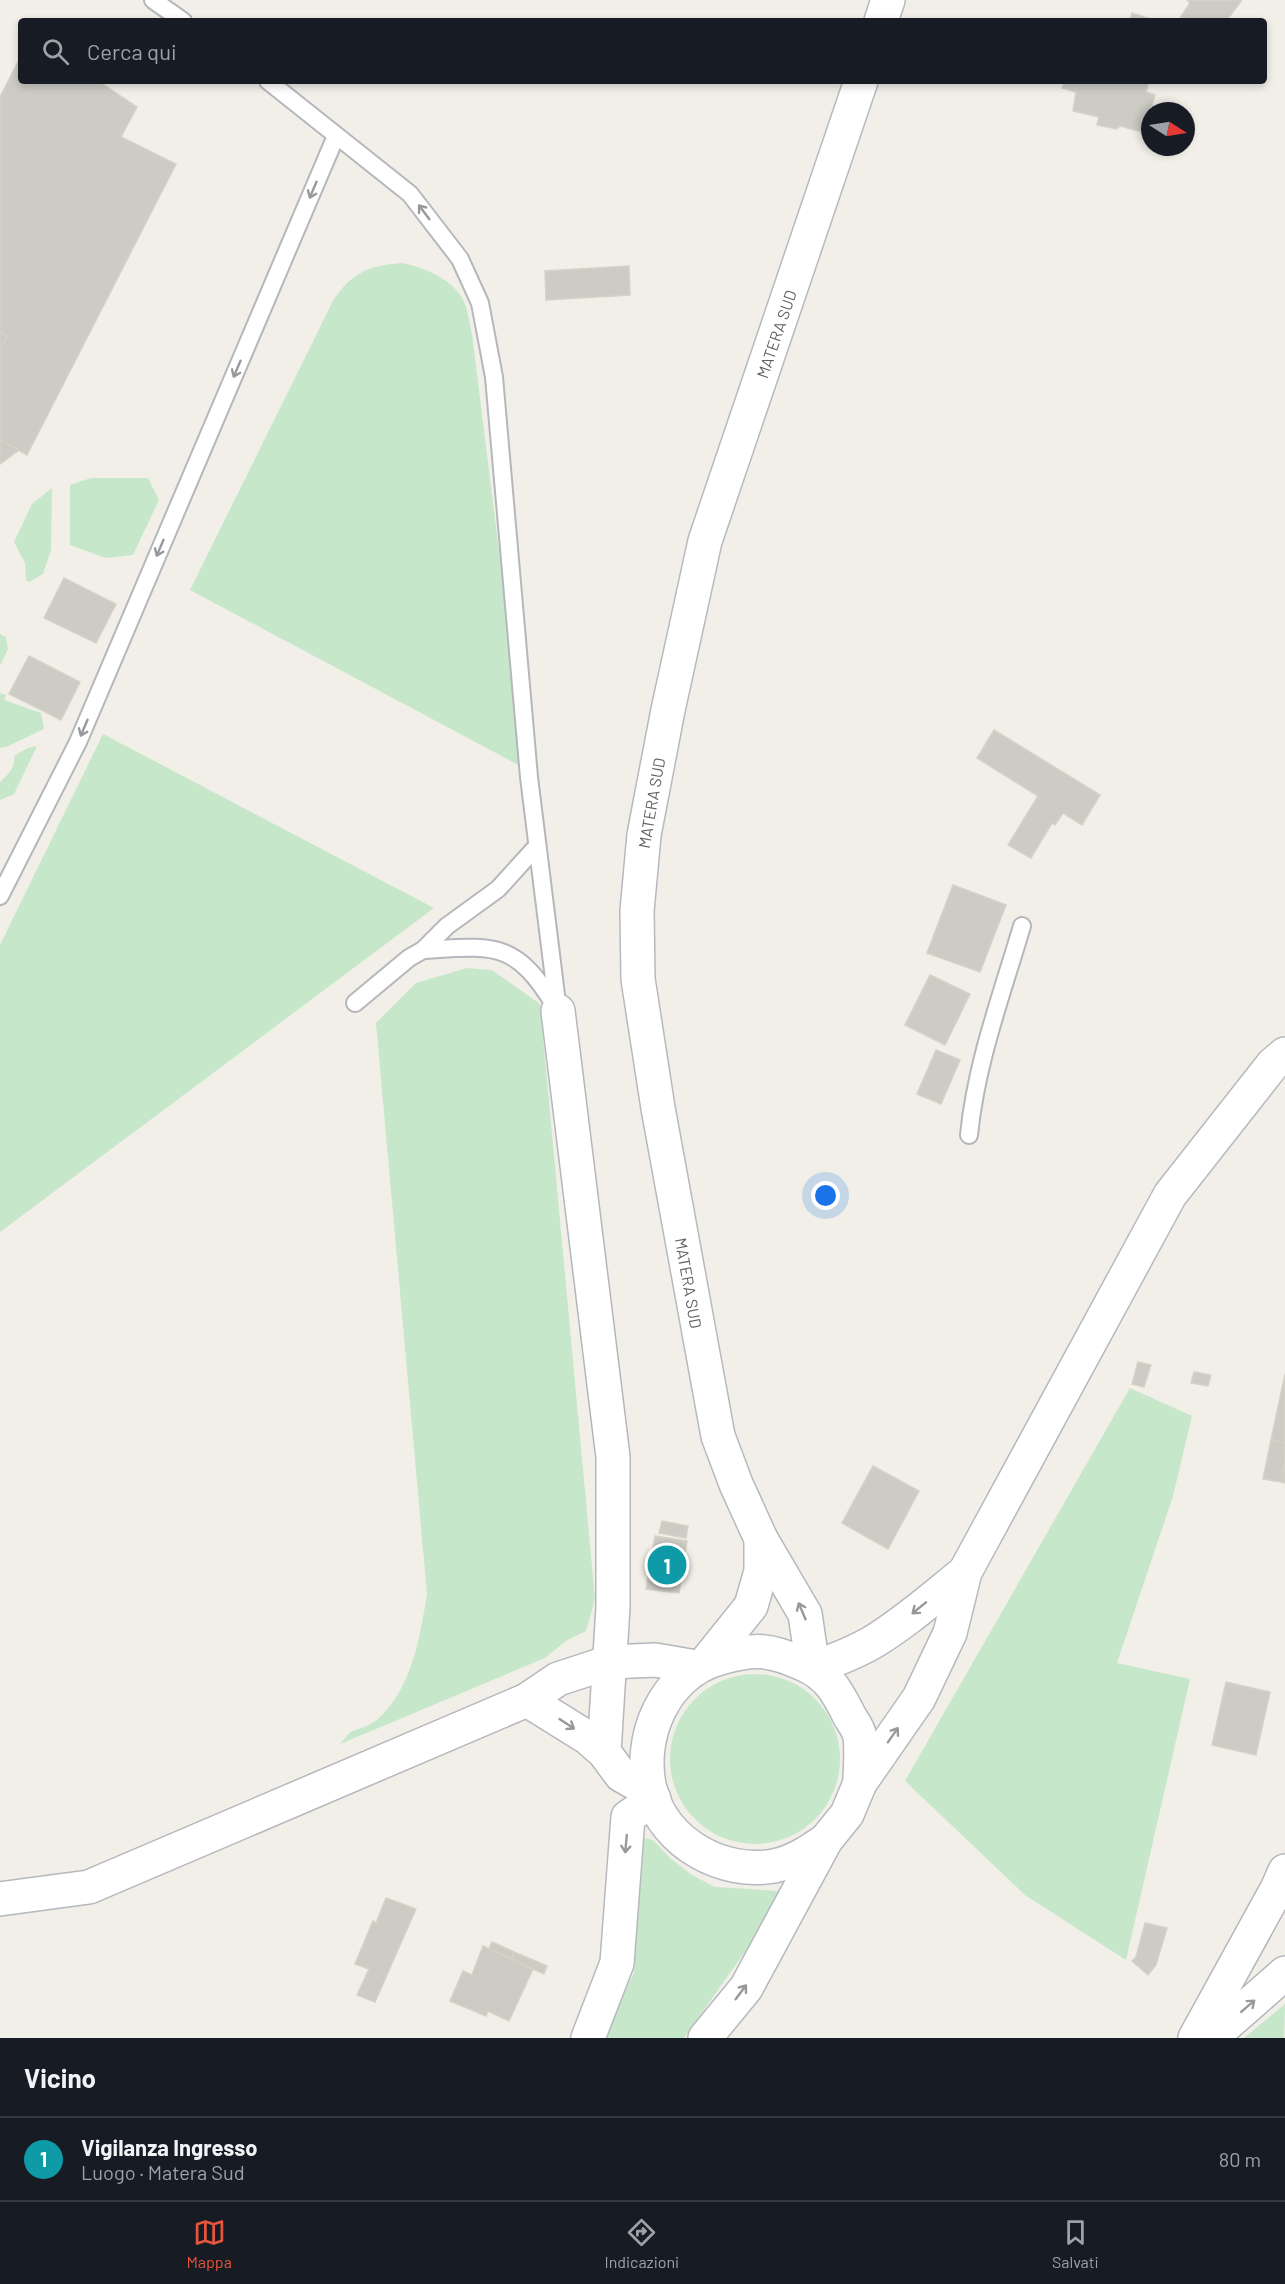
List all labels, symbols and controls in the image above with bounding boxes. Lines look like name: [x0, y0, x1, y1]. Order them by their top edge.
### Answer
search box: [18, 18, 1267, 84]
icon: search: [39, 35, 72, 68]
text: Cerca qui: [87, 38, 177, 64]
north arrow: [1141, 102, 1195, 156]
one-way arrow: [307, 180, 318, 198]
one-way arrow: [418, 205, 430, 221]
street label: MATERA SUD: [752, 288, 800, 380]
one-way arrow: [231, 359, 242, 378]
one-way arrow: [154, 539, 166, 557]
one-way arrow: [78, 718, 89, 737]
street label: MATERA SUD: [634, 756, 668, 850]
your location: [811, 1181, 840, 1210]
street label: MATERA SUD: [672, 1236, 706, 1330]
pin: 1: [648, 1542, 686, 1588]
one-way arrow: [796, 1602, 807, 1620]
one-way arrow: [912, 1602, 928, 1615]
one-way arrow: [558, 1718, 575, 1730]
one-way arrow: [887, 1727, 899, 1743]
one-way arrow: [620, 1834, 631, 1854]
one-way arrow: [735, 1985, 748, 2001]
one-way arrow: [1240, 1999, 1255, 2013]
text: Vicino: [24, 2062, 96, 2093]
text: Vigilanza Ingresso: [81, 2134, 258, 2160]
text: 1: [40, 2147, 47, 2171]
text: 80 m: [1219, 2147, 1261, 2171]
text: Luogo · Matera Sud: [81, 2160, 245, 2184]
tab: Mappa: [186, 2216, 232, 2271]
tab: Indicazioni: [605, 2216, 679, 2271]
tab: Salvati: [1052, 2216, 1099, 2271]

